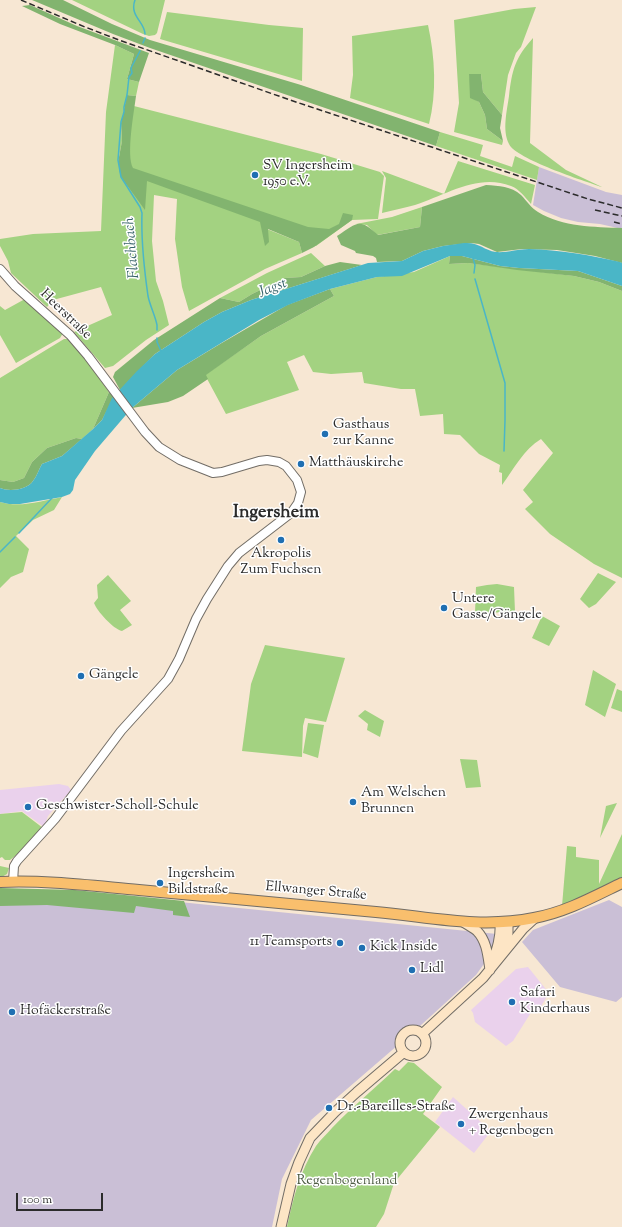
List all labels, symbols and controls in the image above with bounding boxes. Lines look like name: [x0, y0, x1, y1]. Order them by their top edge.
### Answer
place label: SV Ingersheim 1950 e.V.: [263, 159, 352, 192]
marker: SV Ingersheim 1950 e.V.: [250, 170, 260, 180]
water label: Flachbach: [121, 217, 145, 279]
water label: Jagst: [256, 275, 290, 303]
street label: Heerstraße: [36, 286, 94, 344]
place label: Gasthaus zur Kanne: [333, 418, 394, 450]
marker: Gasthaus zur Kanne: [320, 429, 330, 439]
place label: Matthäuskirche: [309, 456, 403, 472]
marker: Matthäuskirche: [296, 459, 306, 469]
district label: Ingersheim: [233, 503, 319, 525]
marker: Akropolis Zum Fuchsen: [276, 535, 286, 545]
place label: Akropolis Zum Fuchsen: [241, 547, 321, 580]
place label: Untere Gasse/Gängele: [452, 592, 542, 624]
marker: Untere Gasse/Gängele: [439, 603, 449, 613]
place label: Gängele: [89, 668, 139, 684]
marker: Gängele: [76, 671, 86, 681]
place label: Am Welschen Brunnen: [361, 786, 446, 818]
marker: Am Welschen Brunnen: [348, 797, 358, 807]
place label: Geschwister-Scholl-Schule: [36, 799, 199, 815]
marker: Geschwister-Scholl-Schule: [23, 802, 33, 812]
place label: Ingersheim Bildstraße: [168, 867, 235, 900]
marker: Ingersheim Bildstraße: [155, 878, 165, 888]
street label: Ellwanger Straße: [265, 879, 367, 905]
place label: 11 Teamsports: [250, 935, 332, 951]
marker: 11 Teamsports: [335, 938, 345, 948]
place label: Kick Inside: [370, 940, 437, 956]
marker: Kick Inside: [357, 943, 367, 953]
place label: Lidl: [420, 962, 444, 978]
marker: Lidl: [407, 965, 417, 975]
place label: Safari Kinderhaus: [520, 986, 590, 1018]
marker: Safari Kinderhaus: [507, 997, 517, 1007]
place label: Hofäckerstraße: [20, 1004, 111, 1020]
marker: Hofäckerstraße: [7, 1007, 17, 1017]
place label: Dr.-Bareilles-Straße: [337, 1100, 455, 1116]
marker: Dr.-Bareilles-Straße: [324, 1103, 334, 1113]
place label: Zwergenhaus + Regenbogen: [469, 1108, 554, 1140]
marker: Zwergenhaus + Regenbogen: [456, 1119, 466, 1129]
park label: Regenbogenland: [297, 1174, 397, 1190]
scale bar: [18, 1185, 105, 1211]
text: 100 m: [23, 1191, 52, 1209]

